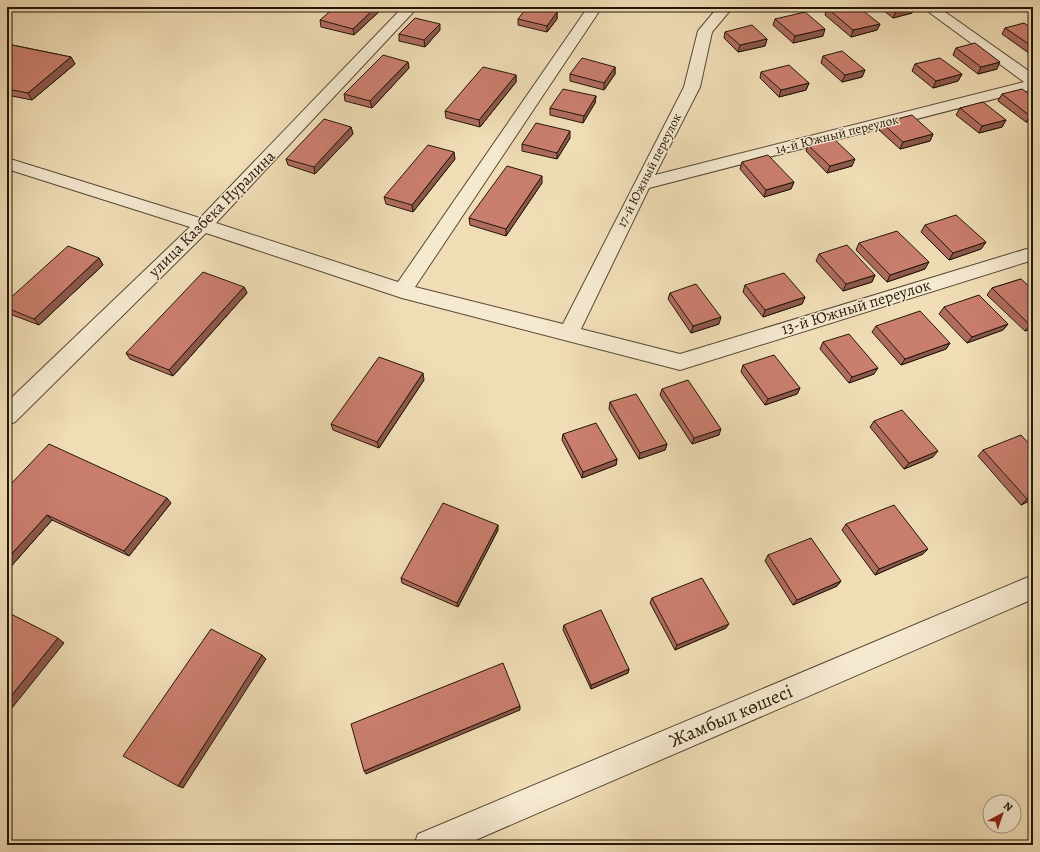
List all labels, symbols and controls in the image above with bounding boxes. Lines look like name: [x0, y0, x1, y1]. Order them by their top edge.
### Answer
street label: 17-й Южный переулок: [613, 110, 685, 230]
street label: 14-й Южный переулок: [774, 110, 901, 158]
street label: улица Казбека Нуралина: [143, 145, 281, 283]
street label: 13-й Южный переулок: [779, 274, 933, 340]
street label: Жамбыл көшесі: [665, 678, 797, 754]
north arrow: [982, 794, 1022, 834]
text: N: [1000, 798, 1016, 815]

